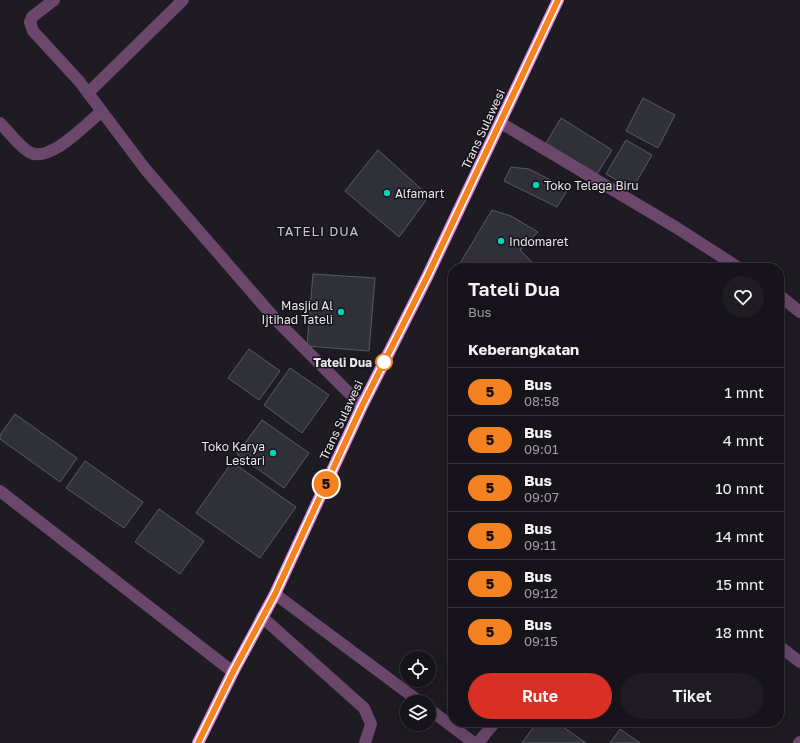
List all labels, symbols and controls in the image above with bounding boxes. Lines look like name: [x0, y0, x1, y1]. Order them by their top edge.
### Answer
street label: Trans Sulawesi: [458, 87, 508, 171]
place label: Toko Telaga Biru: [544, 178, 639, 193]
marker: Toko Telaga Biru: [531, 180, 541, 190]
place label: Alfamart: [395, 186, 445, 201]
marker: Alfamart: [382, 188, 392, 198]
district label: TATELI DUA: [277, 223, 359, 239]
place label: Indomaret: [509, 234, 569, 249]
marker: Indomaret: [496, 236, 506, 246]
button: heart: [722, 276, 764, 318]
text: Tateli Dua: [468, 277, 560, 300]
place label: Masjid Al Ijtihad Tateli: [262, 298, 333, 327]
text: Bus: [468, 304, 491, 320]
marker: Masjid Al Ijtihad Tateli: [336, 307, 346, 317]
text: Keberangkatan: [468, 340, 579, 358]
marker: Tateli Dua: [375, 353, 393, 371]
place label: Tateli Dua: [313, 355, 372, 370]
text: Bus: [524, 375, 552, 393]
street label: Trans Sulawesi: [316, 378, 366, 462]
text: 5: [486, 383, 494, 400]
text: 1 mnt: [725, 383, 764, 401]
text: 08:58: [524, 393, 559, 409]
text: Bus: [524, 423, 552, 441]
text: 5: [486, 431, 494, 448]
text: 4 mnt: [723, 431, 764, 449]
place label: Toko Karya Lestari: [202, 439, 265, 468]
text: 09:01: [524, 441, 558, 457]
marker: Toko Karya Lestari: [268, 448, 278, 458]
line badge: 5: [313, 471, 339, 497]
text: Bus: [524, 471, 552, 489]
text: 5: [322, 475, 330, 492]
text: 5: [486, 479, 494, 496]
text: 10 mnt: [715, 479, 764, 497]
text: 09:07: [524, 489, 559, 505]
text: Bus: [524, 519, 552, 537]
text: 5: [486, 527, 494, 544]
text: 14 mnt: [715, 527, 764, 545]
text: 09:11: [524, 537, 556, 553]
text: Bus: [524, 567, 552, 585]
text: 5: [486, 575, 494, 592]
text: 15 mnt: [716, 575, 764, 593]
text: 09:12: [524, 585, 558, 601]
text: Bus: [524, 615, 552, 633]
text: 5: [486, 623, 494, 640]
text: 18 mnt: [715, 623, 764, 641]
text: 09:15: [524, 633, 558, 649]
map controls: [400, 651, 436, 731]
button: locate: [400, 651, 436, 687]
button: Rute: [468, 673, 612, 719]
button: Tiket: [620, 673, 764, 719]
button: layers: [400, 695, 436, 731]

